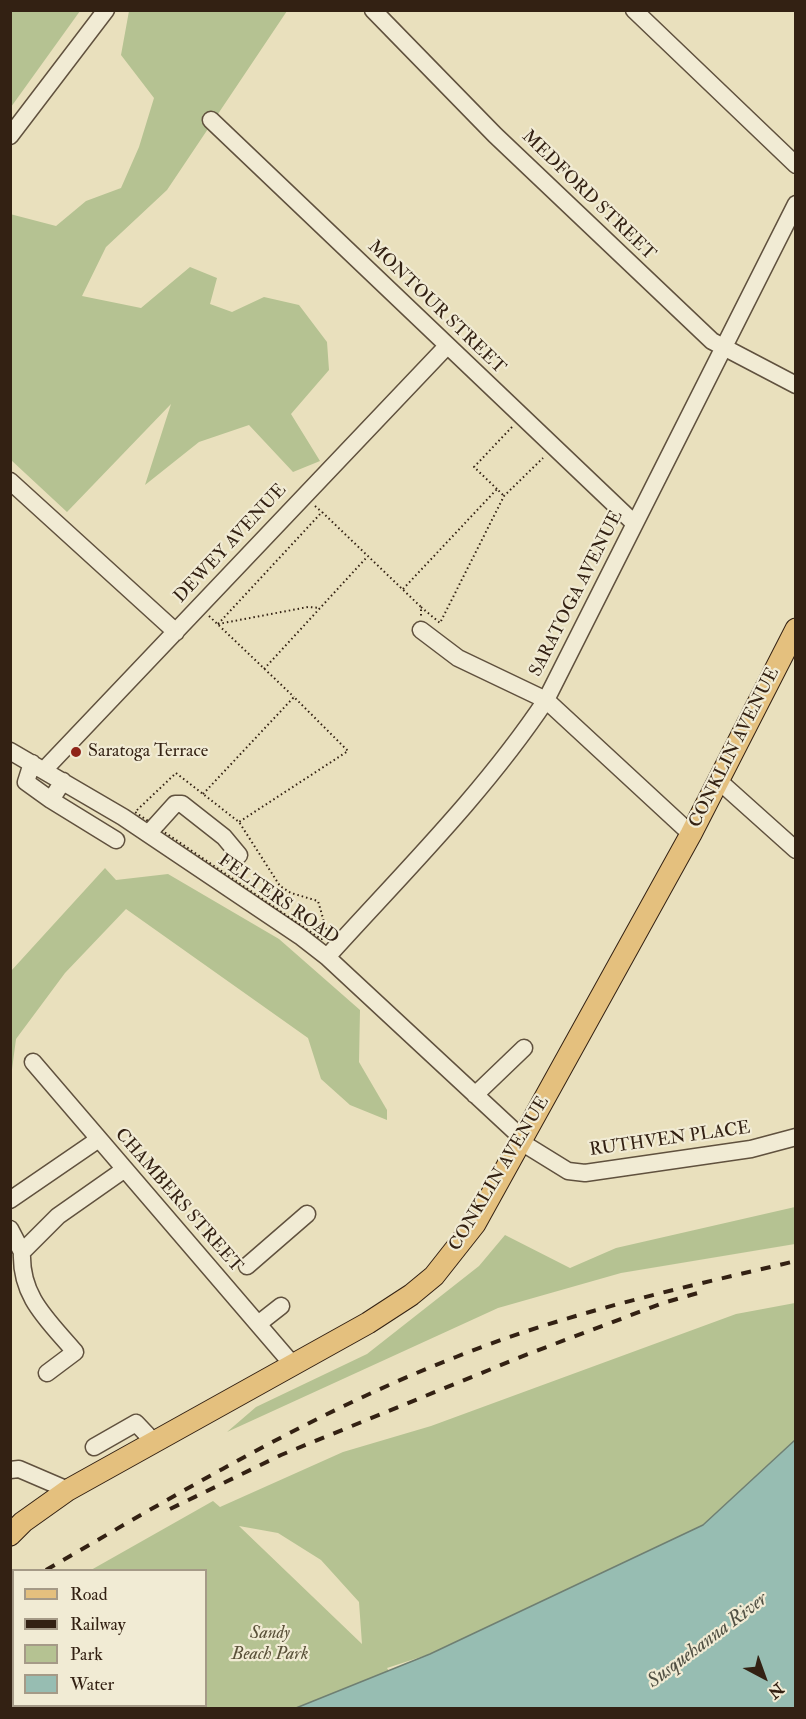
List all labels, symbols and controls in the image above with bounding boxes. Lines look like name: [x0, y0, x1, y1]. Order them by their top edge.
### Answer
street label: MEDFORD STREET: [517, 127, 659, 265]
street label: MONTOUR STREET: [363, 237, 509, 379]
street label: DEWEY AVENUE: [170, 480, 292, 608]
street label: SARATOGA AVENUE: [526, 507, 628, 681]
street label: CONKLIN AVENUE: [685, 664, 785, 832]
place label: Saratoga Terrace: [88, 741, 208, 763]
marker: Saratoga Terrace: [69, 745, 83, 759]
street label: FELTERS ROAD: [214, 850, 342, 950]
street label: CONKLIN AVENUE: [445, 1093, 555, 1255]
street label: RUTHVEN PLACE: [588, 1118, 752, 1162]
street label: CHAMBERS STREET: [110, 1125, 246, 1277]
legend: [12, 1569, 207, 1707]
text: Road: [70, 1583, 108, 1606]
water label: Susquehanna River: [643, 1588, 773, 1694]
text: Railway: [70, 1613, 126, 1636]
park label: Sandy Beach Park: [232, 1623, 308, 1666]
text: Park: [70, 1643, 103, 1666]
north arrow: [734, 1647, 794, 1707]
text: Water: [70, 1673, 114, 1696]
text: N: [764, 1678, 788, 1703]

